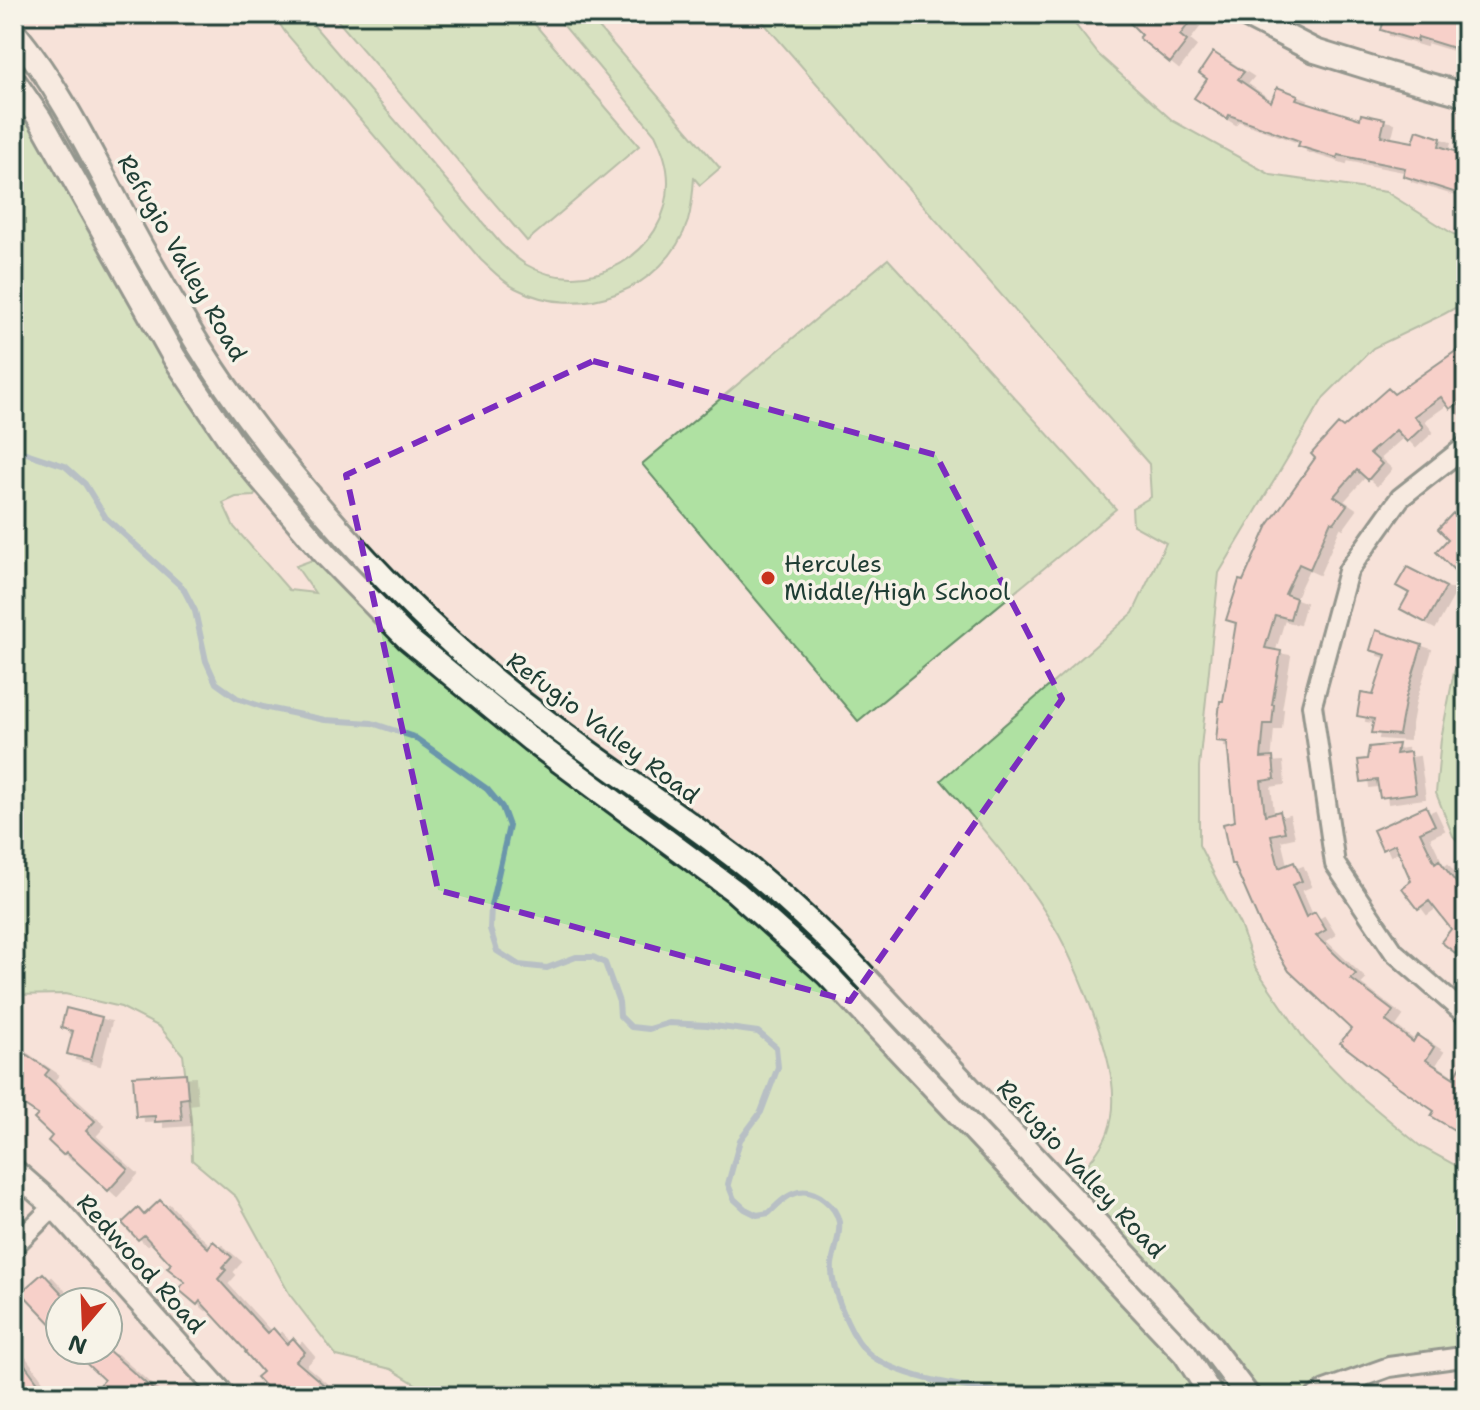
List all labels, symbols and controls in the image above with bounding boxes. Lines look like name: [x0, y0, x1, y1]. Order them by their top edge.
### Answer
street label: Refugio Valley Road: [110, 149, 254, 367]
place label: Hercules Middle/High School: [784, 548, 1011, 608]
marker: Hercules Middle/High School: [759, 569, 777, 587]
street label: Refugio Valley Road: [500, 645, 706, 811]
street label: Refugio Valley Road: [990, 1073, 1172, 1265]
street label: Redwood Road: [70, 1187, 212, 1341]
north arrow: [44, 1286, 124, 1366]
text: N: [65, 1328, 91, 1361]

